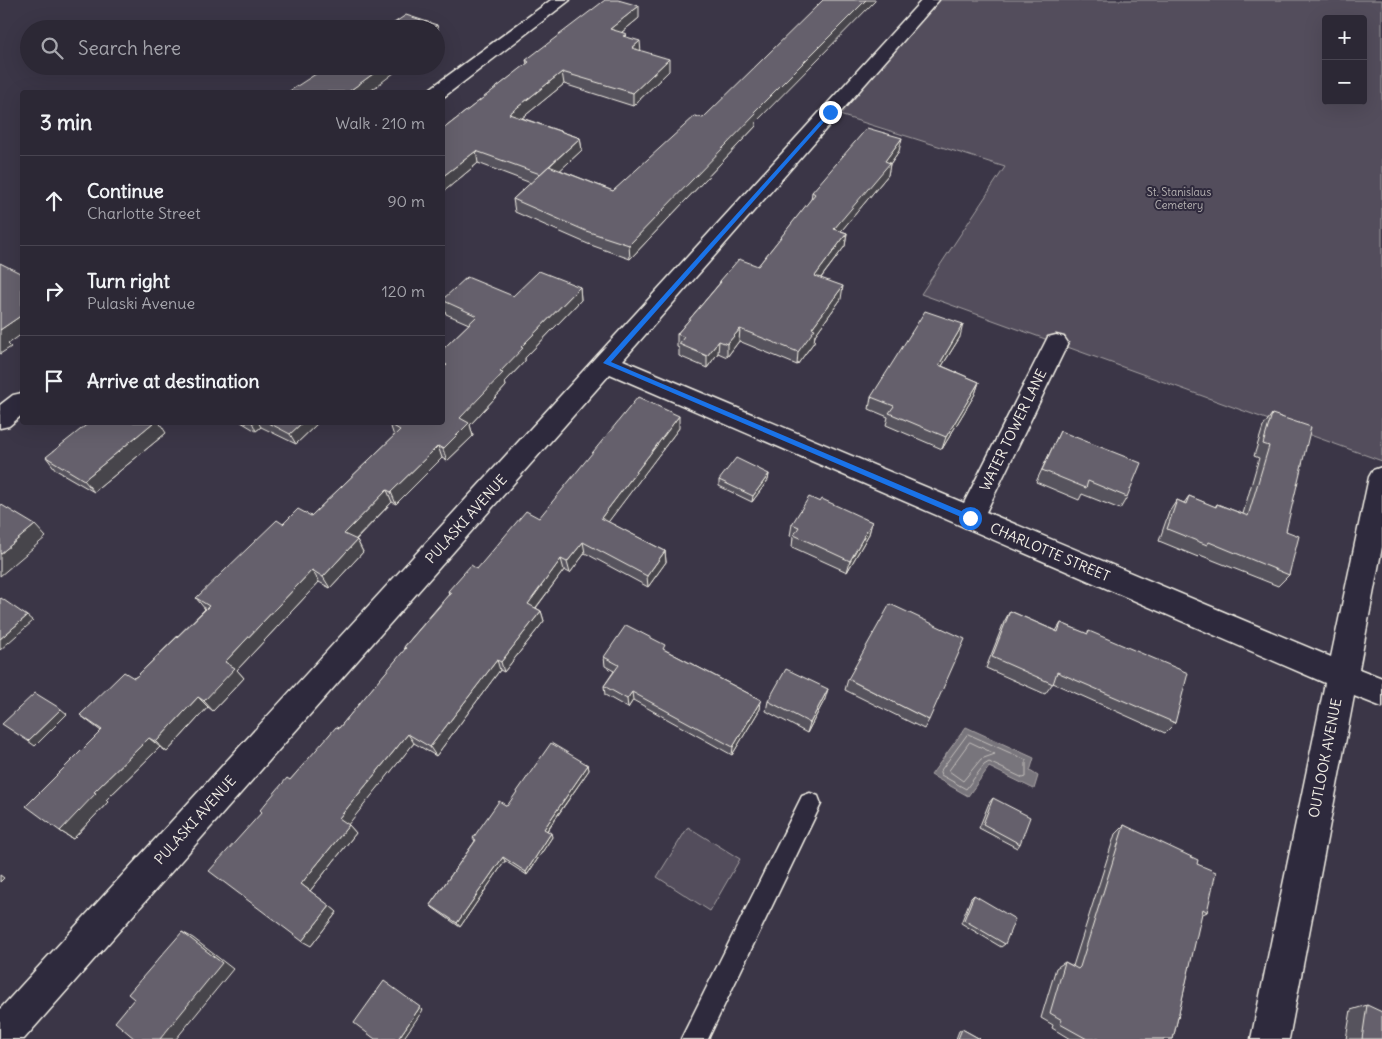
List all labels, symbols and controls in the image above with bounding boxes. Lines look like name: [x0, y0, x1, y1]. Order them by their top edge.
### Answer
map controls: [1322, 15, 1367, 105]
button: +: [1322, 15, 1367, 60]
search box: [20, 20, 445, 75]
icon: search: [38, 34, 66, 62]
text: Search here: [78, 36, 181, 60]
button: −: [1322, 60, 1367, 105]
route end: [819, 101, 842, 124]
text: 3 min: [40, 109, 92, 136]
text: Walk · 210 m: [335, 113, 425, 133]
text: Continue: [87, 179, 164, 203]
park label: St. Stanislaus Cemetery: [1147, 185, 1211, 212]
icon: ahead: [40, 187, 68, 215]
text: 90 m: [387, 191, 425, 211]
text: Charlotte Street: [87, 203, 201, 223]
text: Turn right: [87, 269, 170, 293]
icon: right: [40, 277, 68, 305]
text: 120 m: [382, 281, 425, 301]
text: Pulaski Avenue: [87, 293, 195, 313]
street label: WATER TOWER LANE: [976, 366, 1050, 494]
icon: arrive: [40, 367, 68, 395]
text: Arrive at destination: [87, 369, 260, 393]
street label: PULASKI AVENUE: [421, 471, 511, 567]
route start: [959, 507, 982, 530]
street label: CHARLOTTE STREET: [987, 519, 1113, 585]
street label: OUTLOOK AVENUE: [1305, 697, 1345, 819]
street label: PULASKI AVENUE: [150, 772, 240, 868]

